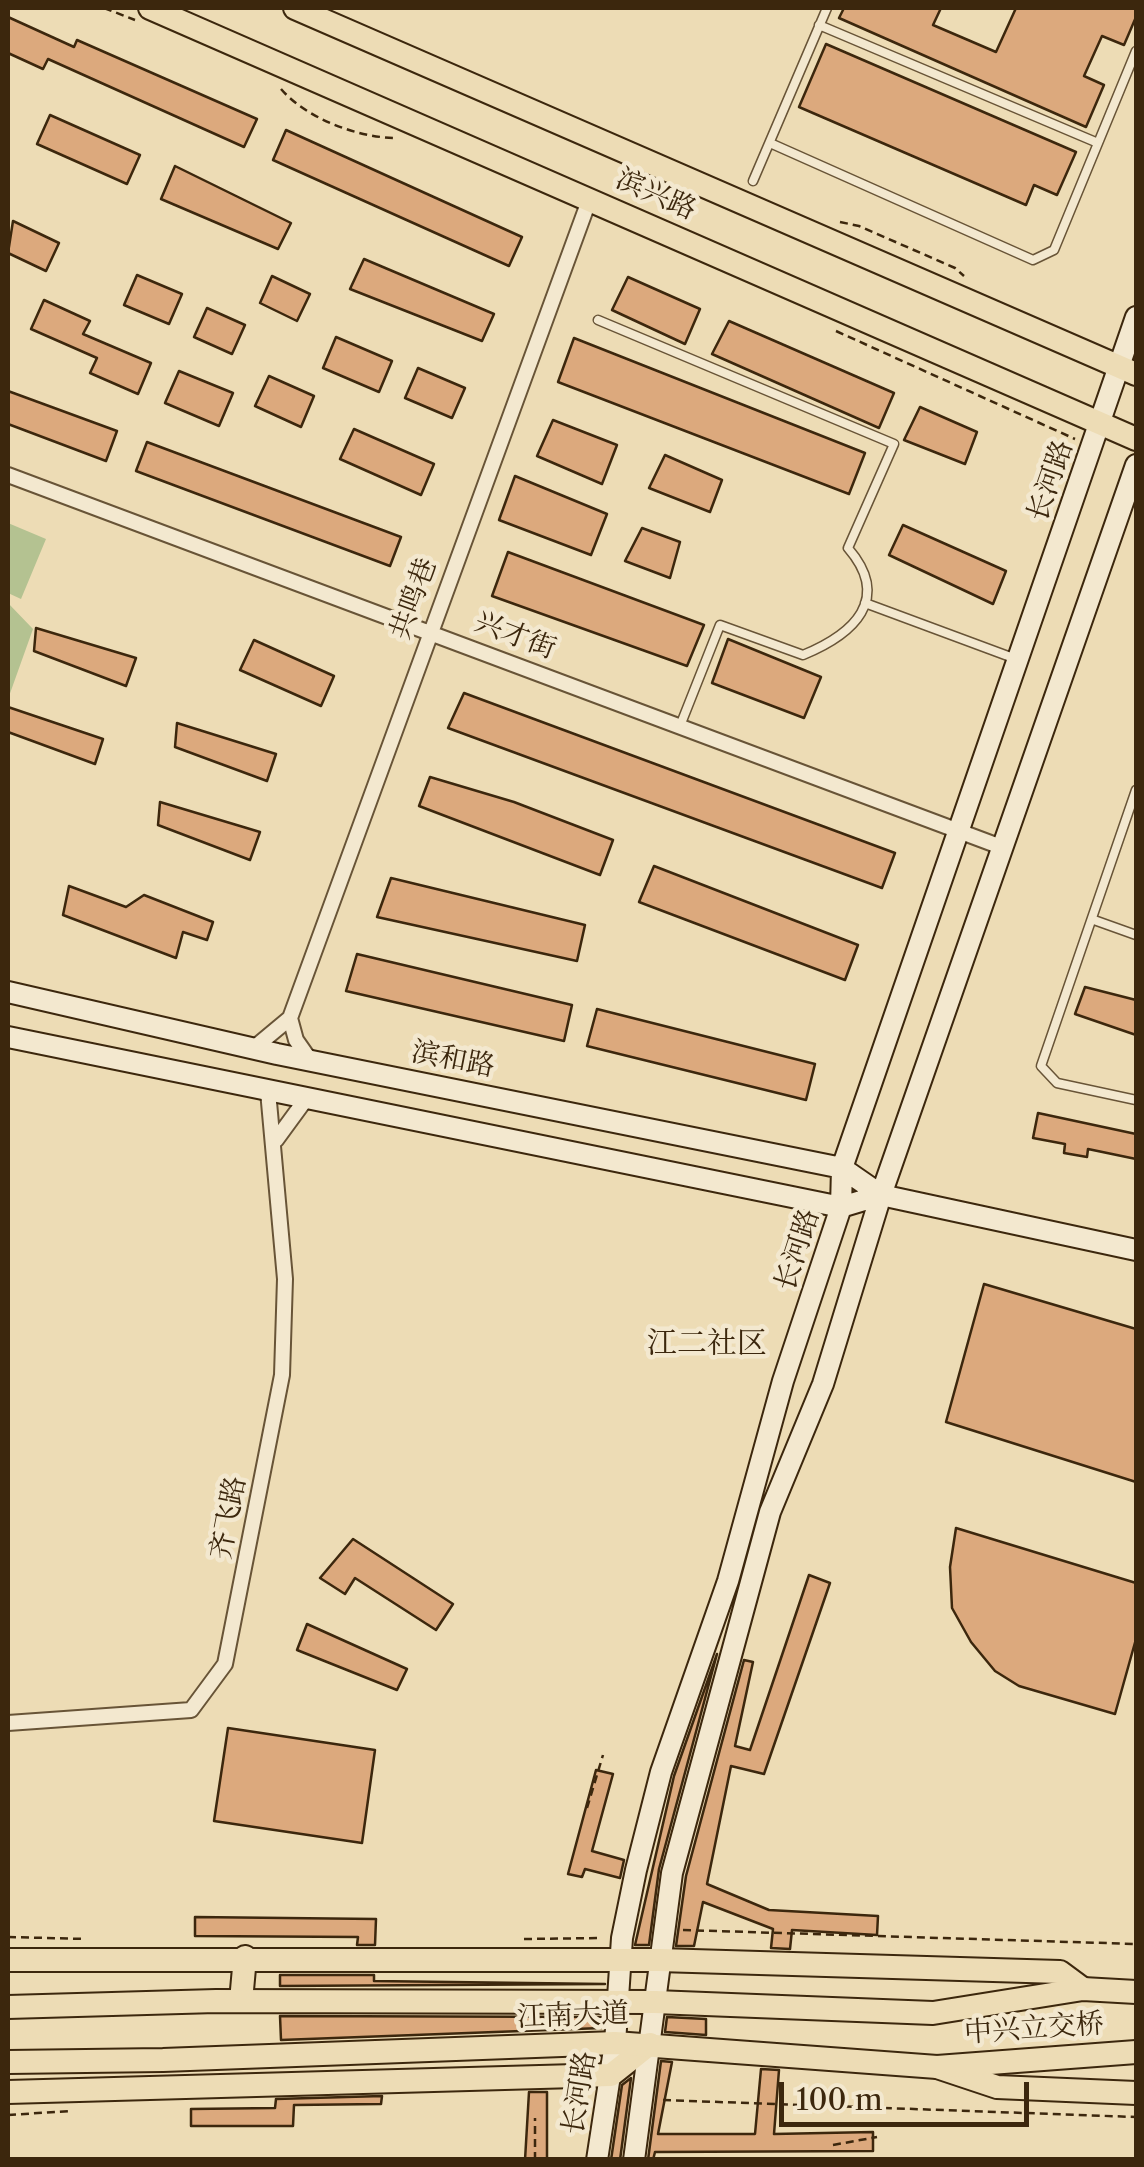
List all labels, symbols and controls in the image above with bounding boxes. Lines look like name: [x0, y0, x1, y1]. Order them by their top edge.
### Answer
street label: 滨兴路: [611, 163, 701, 227]
street label: 长河路: [1021, 436, 1081, 526]
street label: 共鸣巷: [384, 554, 444, 644]
street label: 兴才街: [470, 605, 560, 667]
street label: 滨和路: [409, 1035, 497, 1085]
street label: 长河路: [769, 1205, 827, 1295]
district label: 江二社区: [647, 1326, 767, 1362]
street label: 齐飞路: [204, 1474, 254, 1562]
street label: 江南大道: [516, 1997, 630, 2035]
street label: 中兴立交桥: [963, 2007, 1105, 2051]
street label: 长河路: [557, 2049, 603, 2137]
scale bar: [784, 2062, 1034, 2124]
text: 100 m: [796, 2081, 883, 2118]

